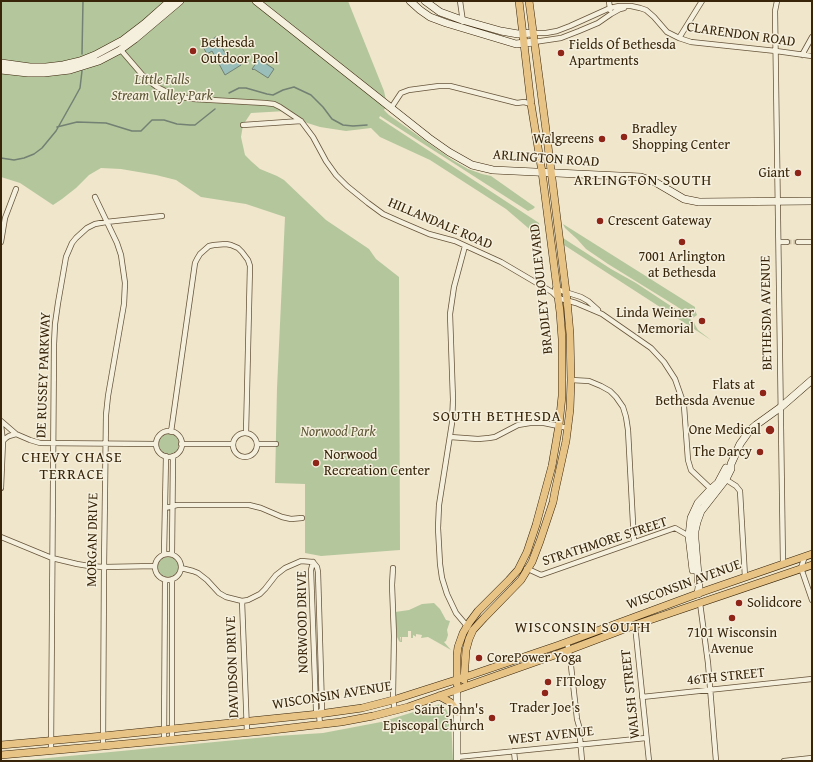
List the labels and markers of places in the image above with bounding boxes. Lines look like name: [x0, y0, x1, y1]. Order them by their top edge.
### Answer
place label: Bethesda Outdoor Pool: [201, 35, 278, 68]
place label: Fields Of Bethesda Apartments: [569, 37, 676, 70]
marker: Bethesda Outdoor Pool: [188, 46, 198, 56]
marker: Fields Of Bethesda Apartments: [556, 48, 566, 58]
place label: Bradley Shopping Center: [632, 121, 730, 154]
place label: Walgreens: [533, 131, 594, 147]
marker: Bradley Shopping Center: [619, 132, 629, 142]
marker: Walgreens: [597, 134, 607, 144]
place label: Giant: [758, 165, 790, 181]
marker: Giant: [793, 168, 803, 178]
place label: Crescent Gateway: [608, 213, 712, 229]
marker: Crescent Gateway: [595, 216, 605, 226]
marker: 7001 Arlington at Bethesda: [677, 237, 687, 247]
place label: 7001 Arlington at Bethesda: [639, 249, 725, 282]
place label: Linda Weiner Memorial: [616, 305, 694, 338]
marker: Linda Weiner Memorial: [697, 316, 707, 326]
place label: Flats at Bethesda Avenue: [655, 377, 755, 410]
marker: Flats at Bethesda Avenue: [758, 388, 768, 398]
place label: One Medical: [689, 422, 761, 438]
marker: One Medical: [764, 424, 776, 436]
place label: The Darcy: [693, 444, 752, 460]
place label: Norwood Recreation Center: [324, 447, 430, 480]
marker: The Darcy: [755, 447, 765, 457]
marker: Norwood Recreation Center: [311, 458, 321, 468]
place label: Solidcore: [747, 595, 802, 611]
marker: Solidcore: [734, 598, 744, 608]
marker: 7101 Wisconsin Avenue: [727, 613, 737, 623]
place label: 7101 Wisconsin Avenue: [687, 625, 777, 658]
place label: CorePower Yoga: [487, 650, 582, 666]
marker: CorePower Yoga: [474, 653, 484, 663]
place label: FITology: [556, 674, 607, 690]
marker: FITology: [543, 677, 553, 687]
marker: Trader Joe's: [540, 688, 550, 698]
place label: Trader Joe's: [510, 700, 580, 716]
place label: Saint John's Episcopal Church: [383, 702, 484, 734]
marker: Saint John's Episcopal Church: [487, 713, 497, 723]

